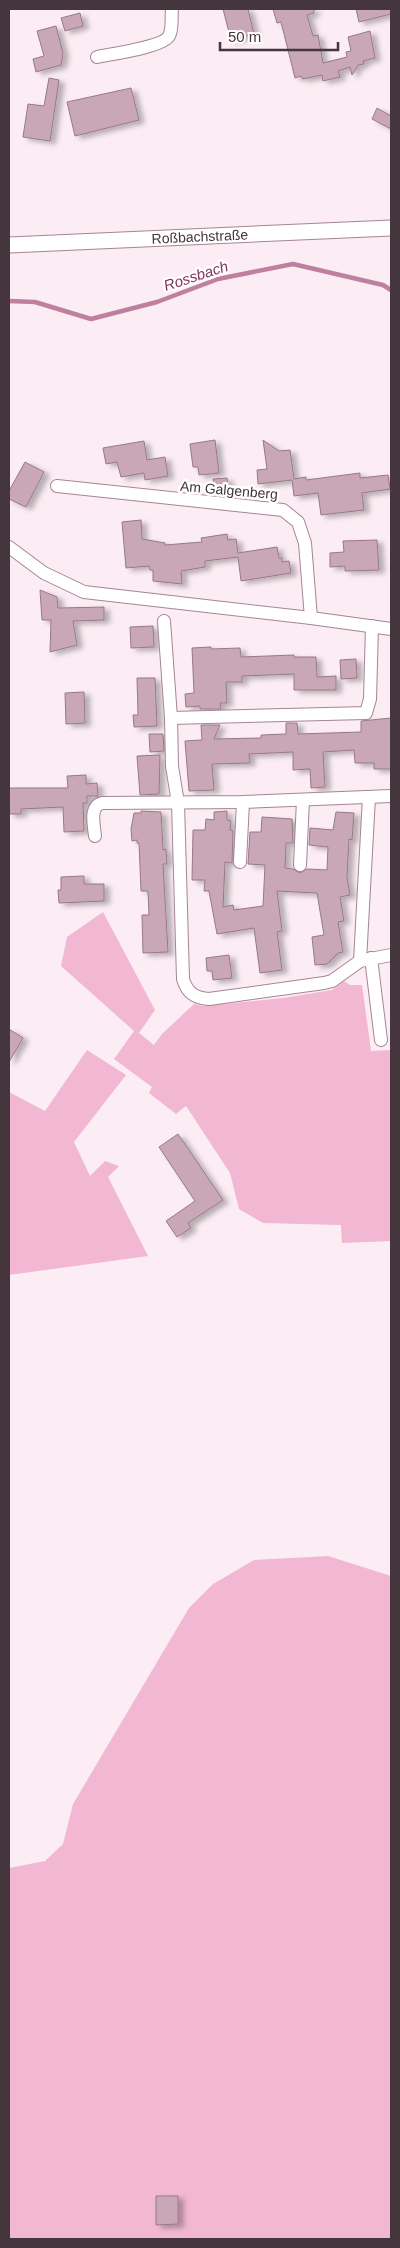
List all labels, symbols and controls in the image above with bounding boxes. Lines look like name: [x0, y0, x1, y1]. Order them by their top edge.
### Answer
scale bar: [220, 20, 338, 52]
text: 50 m: [228, 28, 261, 45]
street label: Roßbachstraße: [151, 226, 249, 247]
water label: Rossbach: [161, 257, 230, 294]
street label: Am Galgenberg: [179, 478, 279, 502]

